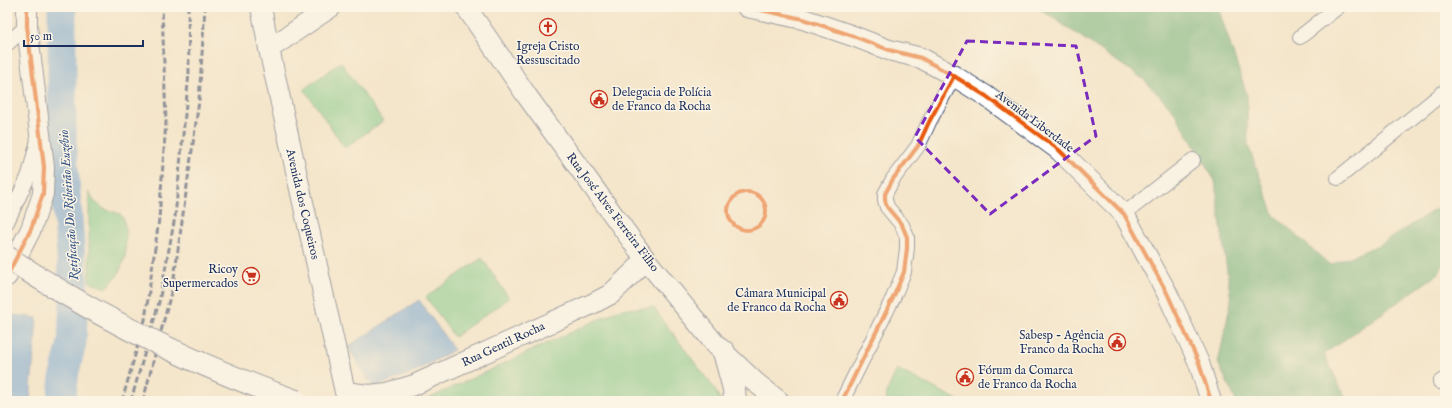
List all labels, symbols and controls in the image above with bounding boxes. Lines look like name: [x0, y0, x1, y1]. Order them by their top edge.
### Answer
church icon: Igreja Cristo Ressuscitado: [538, 17, 558, 37]
scale bar: [24, 22, 143, 48]
text: 50 m: [30, 29, 52, 44]
place label: Igreja Cristo Ressuscitado: [516, 39, 581, 68]
place label: Delegacia de Polícia de Franco da Rocha: [612, 85, 712, 114]
street label: Avenida Liberdade: [992, 87, 1077, 156]
public building icon: Delegacia de Polícia de Franco da Rocha: [589, 89, 609, 109]
water label: Retificação Do Ribeirão Euzébio: [56, 129, 83, 281]
street label: Avenida dos Coqueiros: [281, 146, 323, 261]
street label: Rua José Alves Ferreira Filho: [562, 150, 663, 276]
place label: Ricoy Supermercados: [163, 262, 238, 292]
supermarket icon: Ricoy Supermercados: [241, 266, 261, 286]
place label: Câmara Municipal de Franco da Rocha: [727, 286, 827, 315]
public building icon: Câmara Municipal de Franco da Rocha: [829, 290, 849, 310]
street label: Rua Gentil Rocha: [459, 318, 548, 370]
place label: Sabesp - Agência Franco da Rocha: [1019, 328, 1105, 357]
public building icon: Sabesp - Agência Franco da Rocha: [1107, 332, 1127, 352]
place label: Fórum da Comarca de Franco da Rocha: [978, 363, 1077, 392]
public building icon: Fórum da Comarca de Franco da Rocha: [955, 367, 975, 387]

